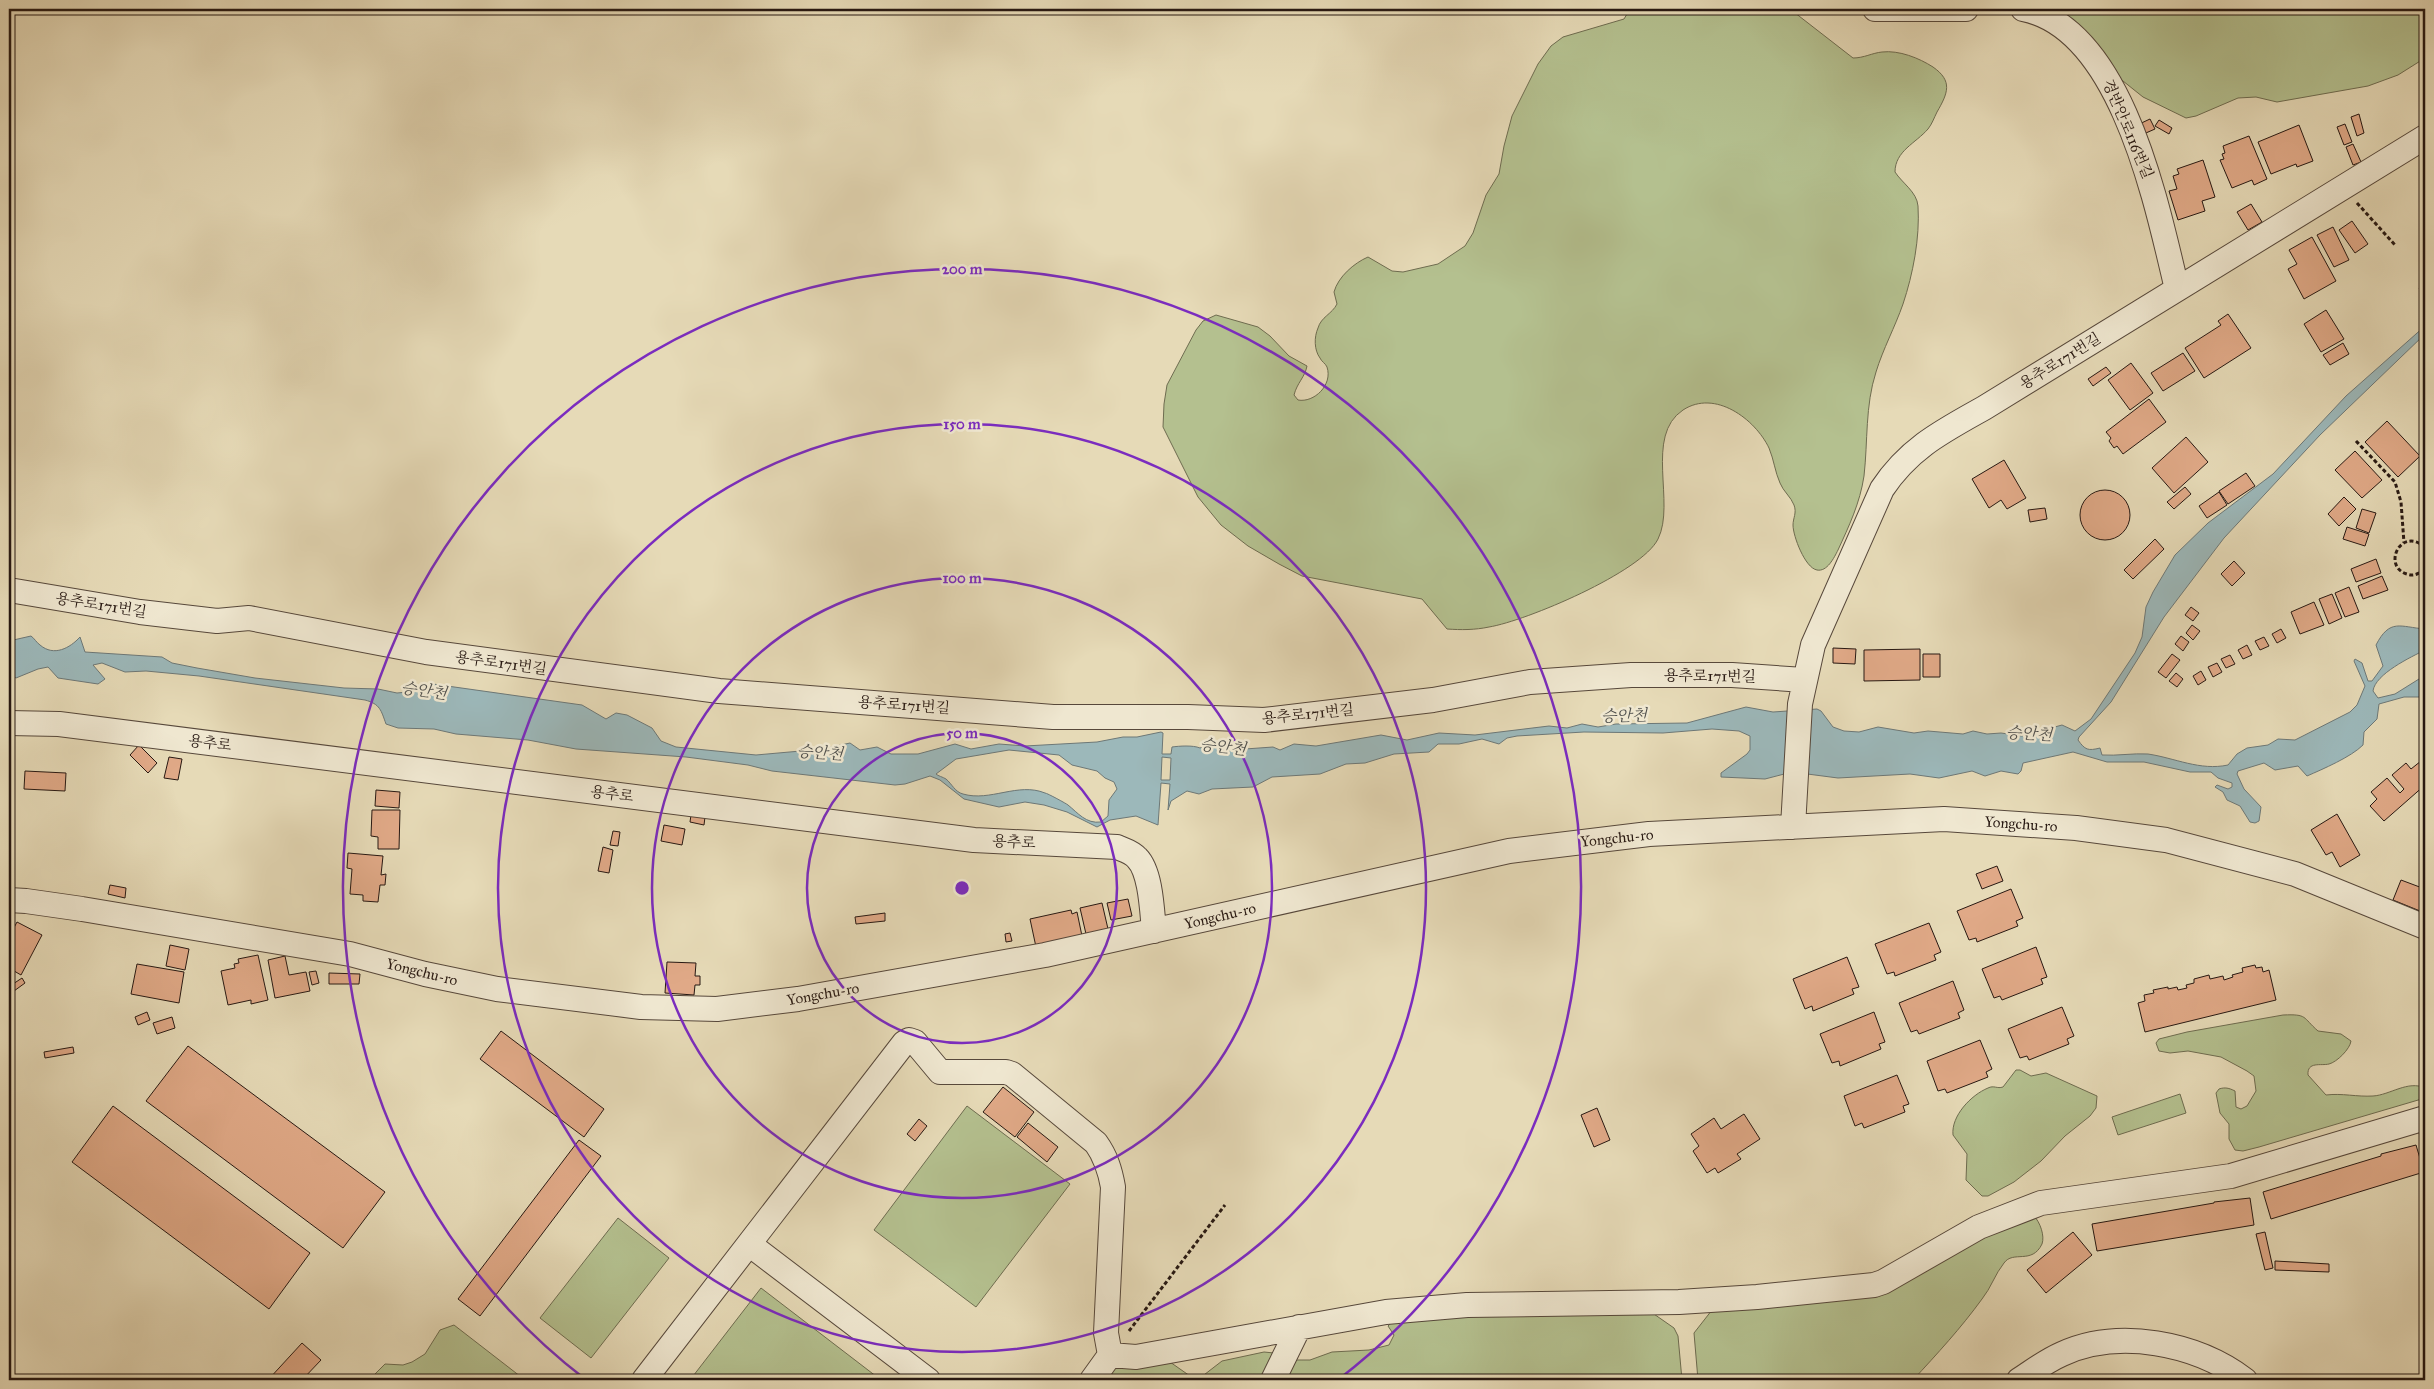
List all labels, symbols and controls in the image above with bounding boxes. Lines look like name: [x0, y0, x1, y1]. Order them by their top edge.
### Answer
street label: 경반안로116번길: [2099, 76, 2157, 182]
text: 200 m: [942, 260, 983, 278]
street label: 용추로171번길: [2016, 329, 2104, 393]
text: 150 m: [943, 415, 981, 433]
text: 100 m: [942, 569, 982, 587]
street label: 용추로171번길: [54, 589, 148, 621]
street label: 용추로171번길: [454, 648, 548, 678]
street label: 용추로171번길: [1664, 666, 1756, 686]
water label: 승안천: [400, 678, 450, 703]
street label: 용추로171번길: [857, 693, 951, 717]
street label: 용추로171번길: [1261, 700, 1355, 728]
water label: 승안천: [1601, 706, 1649, 725]
water label: 승안천: [2005, 723, 2054, 744]
text: 50 m: [946, 724, 978, 742]
street label: 용추로: [187, 731, 233, 755]
water label: 승안천: [1199, 734, 1249, 759]
water label: 승안천: [796, 741, 845, 764]
street label: 용추로: [589, 782, 635, 806]
street label: Yongchu-ro: [1984, 812, 2058, 836]
street label: Yongchu-ro: [1580, 825, 1655, 851]
street label: 용추로: [992, 832, 1037, 852]
centre of rings: [953, 879, 971, 897]
street label: Yongchu-ro: [1182, 899, 1258, 933]
street label: Yongchu-ro: [384, 954, 460, 990]
street label: Yongchu-ro: [785, 979, 861, 1009]

